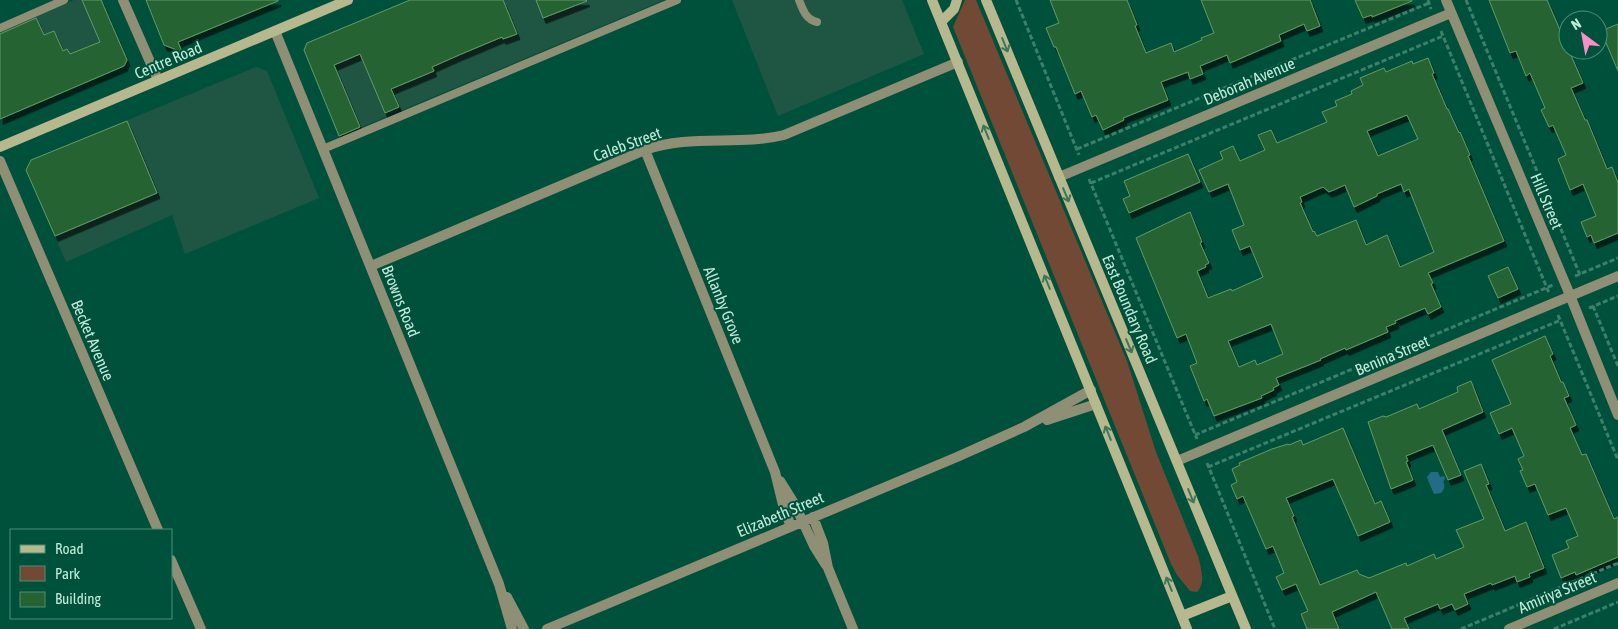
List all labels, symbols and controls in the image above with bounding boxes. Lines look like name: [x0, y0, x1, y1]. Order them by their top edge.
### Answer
north arrow: [1558, 10, 1608, 60]
text: N: [1568, 15, 1584, 33]
one-way arrow: [1000, 37, 1010, 52]
street label: Centre Road: [132, 38, 204, 82]
street label: Deborah Avenue: [1201, 54, 1297, 108]
street label: Caleb Street: [591, 123, 664, 165]
one-way arrow: [981, 125, 991, 140]
street label: Hill Street: [1527, 170, 1567, 232]
one-way arrow: [1063, 188, 1072, 203]
street label: East Boundary Road: [1098, 252, 1161, 366]
street label: Browns Road: [379, 263, 423, 339]
street label: Allanby Grove: [699, 264, 748, 347]
one-way arrow: [1042, 275, 1051, 291]
street label: Becket Avenue: [68, 297, 118, 383]
street label: Benina Street: [1352, 331, 1432, 379]
one-way arrow: [1125, 338, 1134, 353]
one-way arrow: [1103, 426, 1112, 441]
street label: Elizabeth Street: [734, 488, 826, 540]
one-way arrow: [1187, 488, 1196, 503]
legend: [10, 529, 172, 619]
text: Road: [55, 540, 84, 557]
text: Park: [55, 565, 80, 582]
street label: Amiriya Street: [1515, 567, 1599, 617]
one-way arrow: [1164, 577, 1173, 592]
text: Building: [55, 590, 101, 607]

